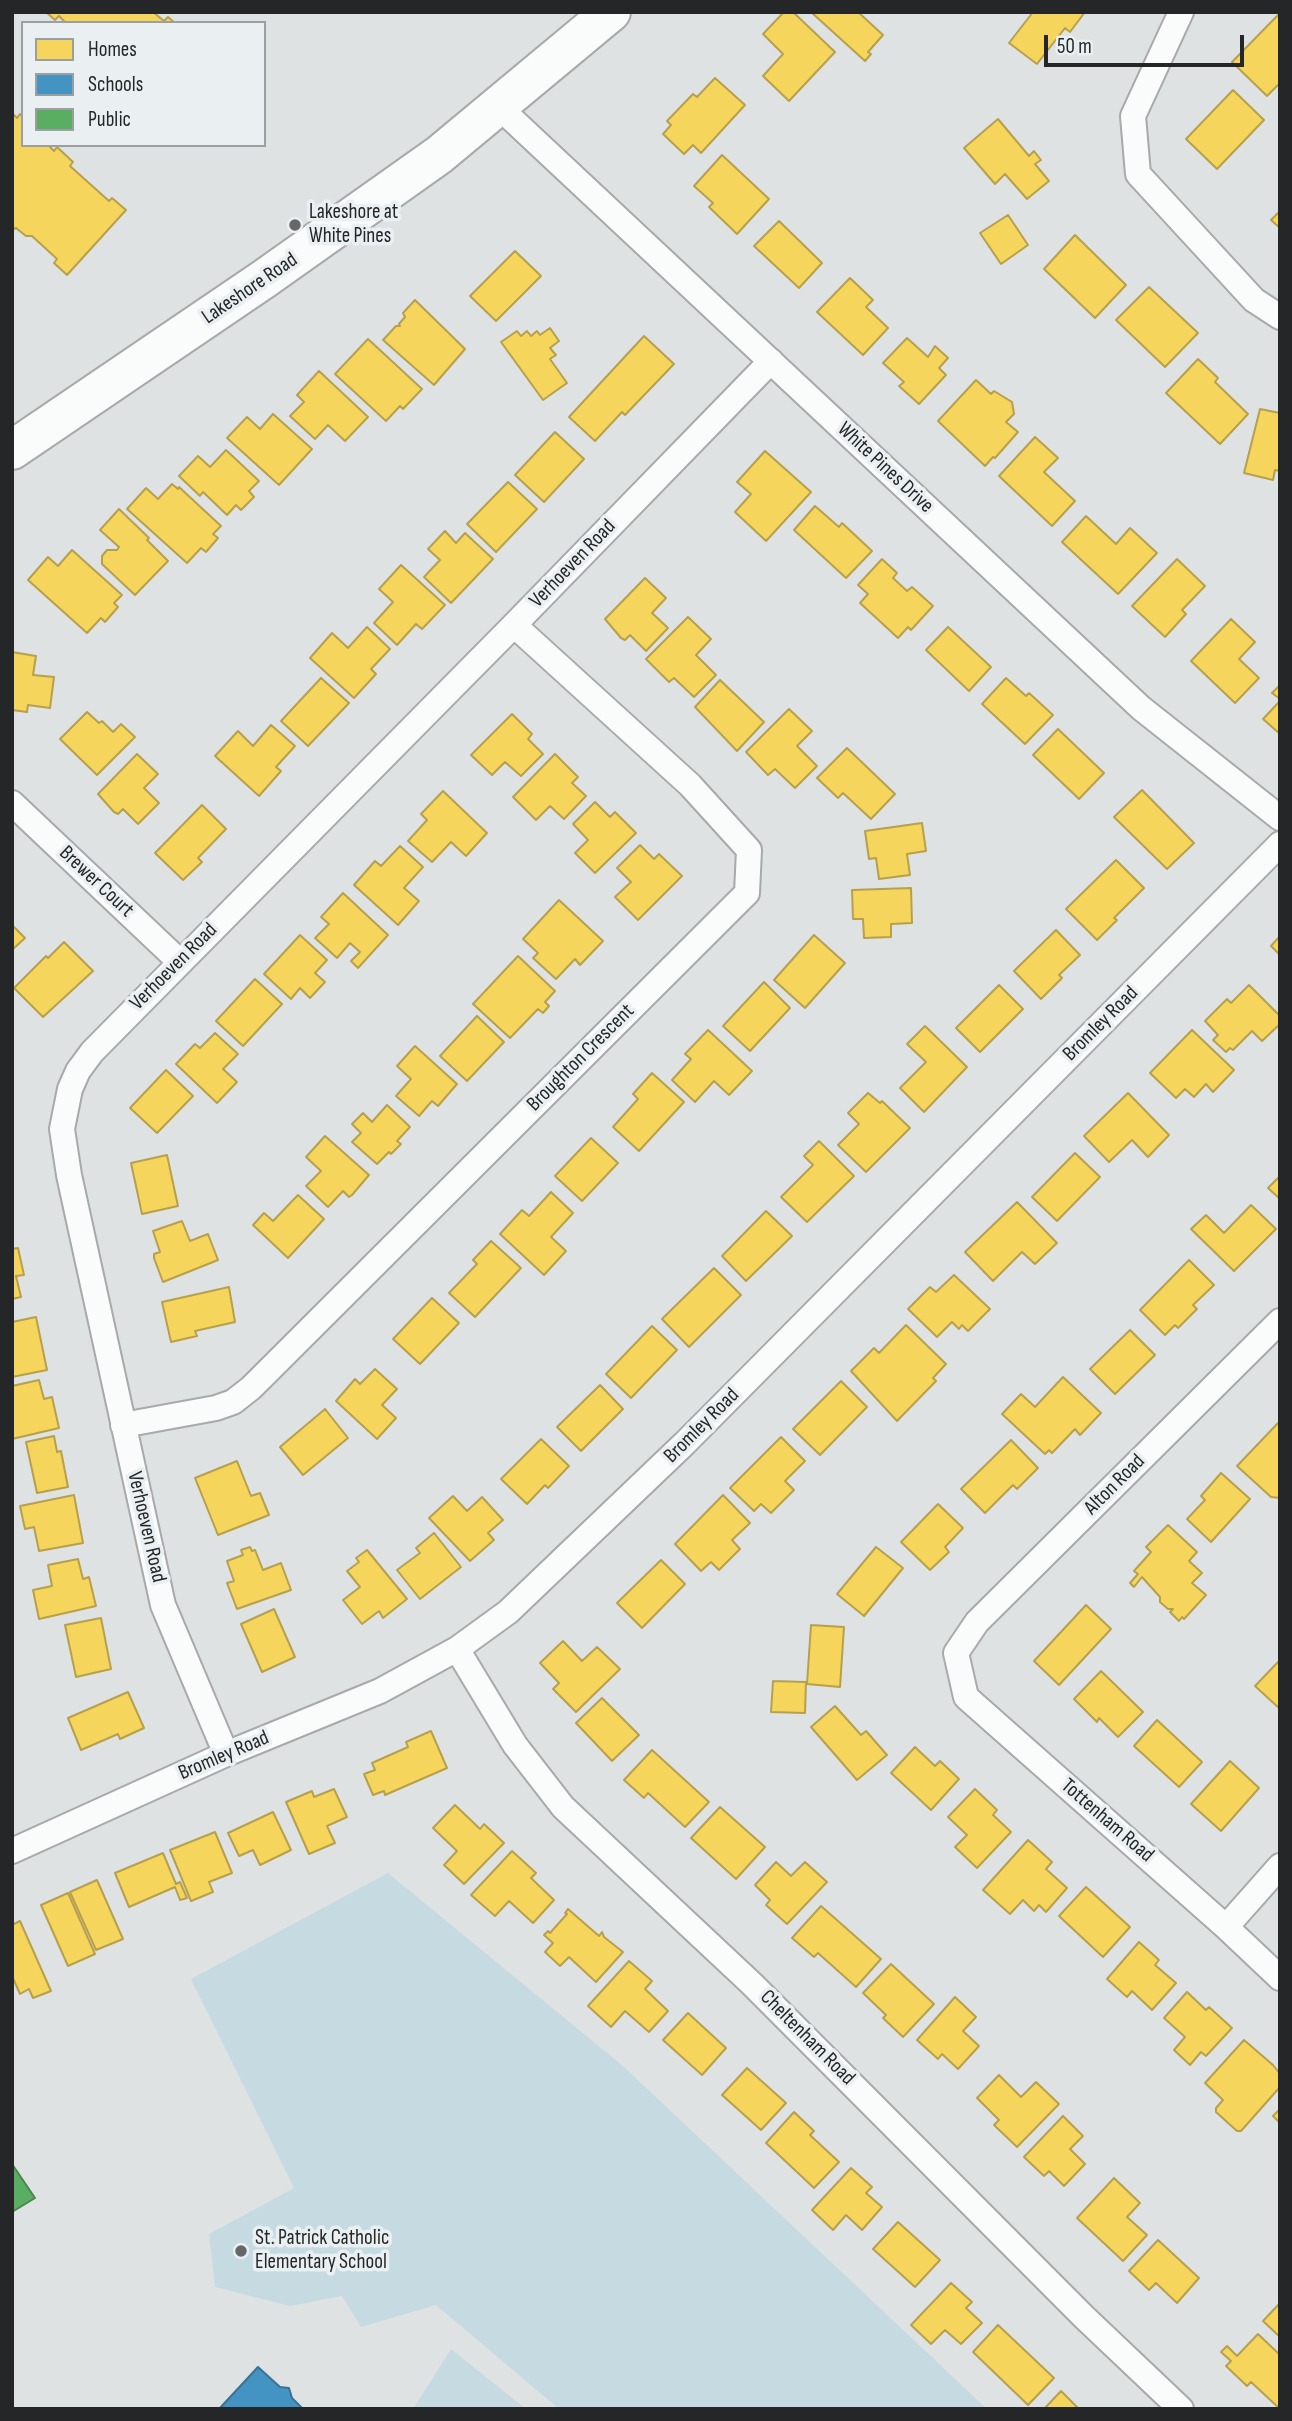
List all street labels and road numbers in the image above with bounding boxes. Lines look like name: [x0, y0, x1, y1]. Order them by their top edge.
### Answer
street label: Lakeshore Road: [197, 248, 303, 330]
street label: White Pines Drive: [832, 417, 938, 519]
street label: Verhoeven Road: [525, 515, 621, 613]
street label: Brewer Court: [53, 841, 139, 923]
street label: Verhoeven Road: [125, 918, 223, 1016]
street label: Bromley Road: [1058, 981, 1144, 1067]
street label: Broughton Crescent: [522, 999, 640, 1117]
street label: Bromley Road: [659, 1383, 745, 1469]
street label: Alton Road: [1079, 1449, 1151, 1521]
street label: Verhoeven Road: [121, 1469, 171, 1585]
street label: Bromley Road: [175, 1726, 273, 1786]
street label: Tottenham Road: [1055, 1774, 1159, 1868]
street label: Cheltenham Road: [754, 1985, 860, 2091]

